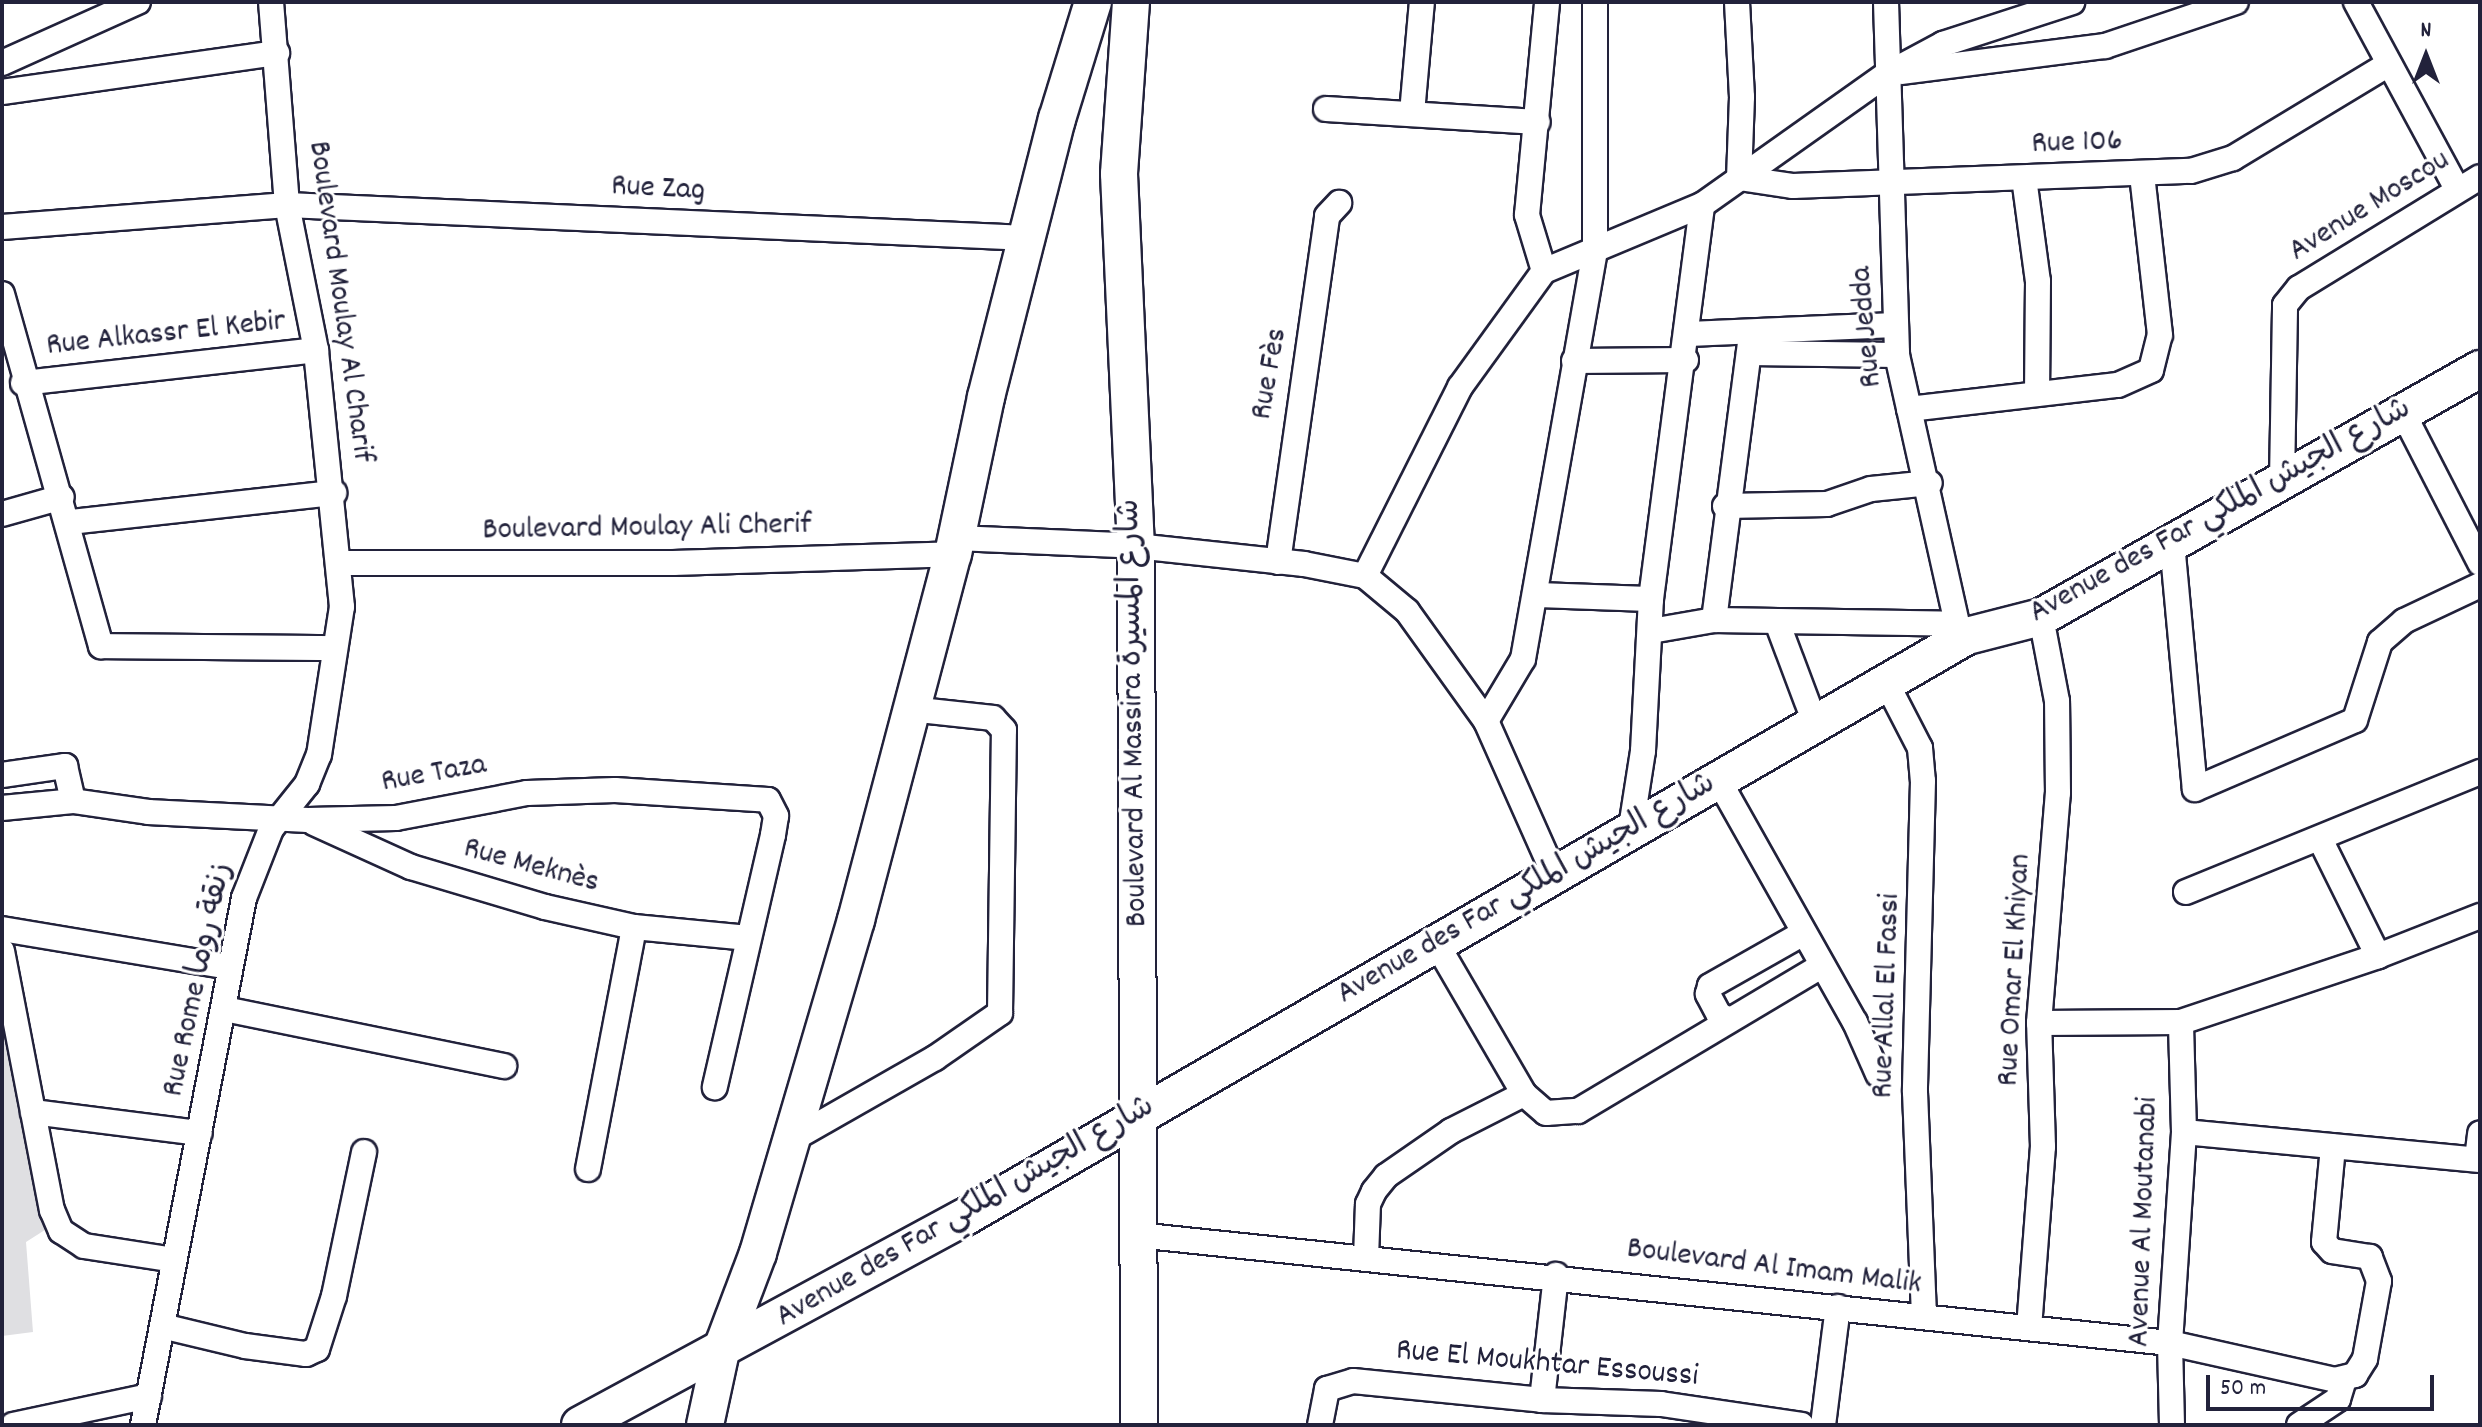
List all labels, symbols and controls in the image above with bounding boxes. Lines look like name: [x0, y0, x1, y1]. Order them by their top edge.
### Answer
north arrow: [2386, 16, 2466, 96]
text: N: [2421, 16, 2431, 47]
street label: Rue 106: [2031, 123, 2123, 165]
street label: Boulevard Moulay Al Charif: [297, 139, 381, 465]
street label: Avenue Moscou: [2283, 142, 2457, 272]
street label: Rue Zag: [610, 168, 706, 212]
street label: Rue Jedda: [1844, 265, 1892, 389]
street label: Rue Alkassr El Kebir: [45, 303, 287, 367]
street label: Rue Fès: [1244, 325, 1298, 423]
street label: Avenue des Far شارع الجيش الملكي: [2023, 391, 2419, 633]
street label: Boulevard Al Massira شارع المسيرة: [1112, 499, 1158, 927]
street label: Boulevard Moulay Ali Cherif: [482, 507, 812, 551]
street label: Rue Taza: [379, 747, 489, 803]
street label: Avenue des Far شارع الجيش الملكي: [1331, 766, 1723, 1014]
street label: Rue Meknès: [459, 830, 603, 904]
street label: Rue Omar El Khiyan: [1991, 853, 2041, 1087]
street label: Rue Rome زنقة روما: [155, 860, 243, 1100]
street label: Rue Allal El Fassi: [1865, 893, 1911, 1099]
street label: Avenue des Far شارع الجيش الملكي: [770, 1089, 1162, 1337]
street label: Avenue Al Moutanabi: [2121, 1096, 2169, 1348]
street label: Boulevard Al Imam Malik: [1625, 1231, 1923, 1305]
street label: Rue El Moukhtar Essoussi: [1394, 1333, 1700, 1397]
scale bar: [2210, 1359, 2438, 1409]
text: 50 m: [2220, 1372, 2266, 1406]

